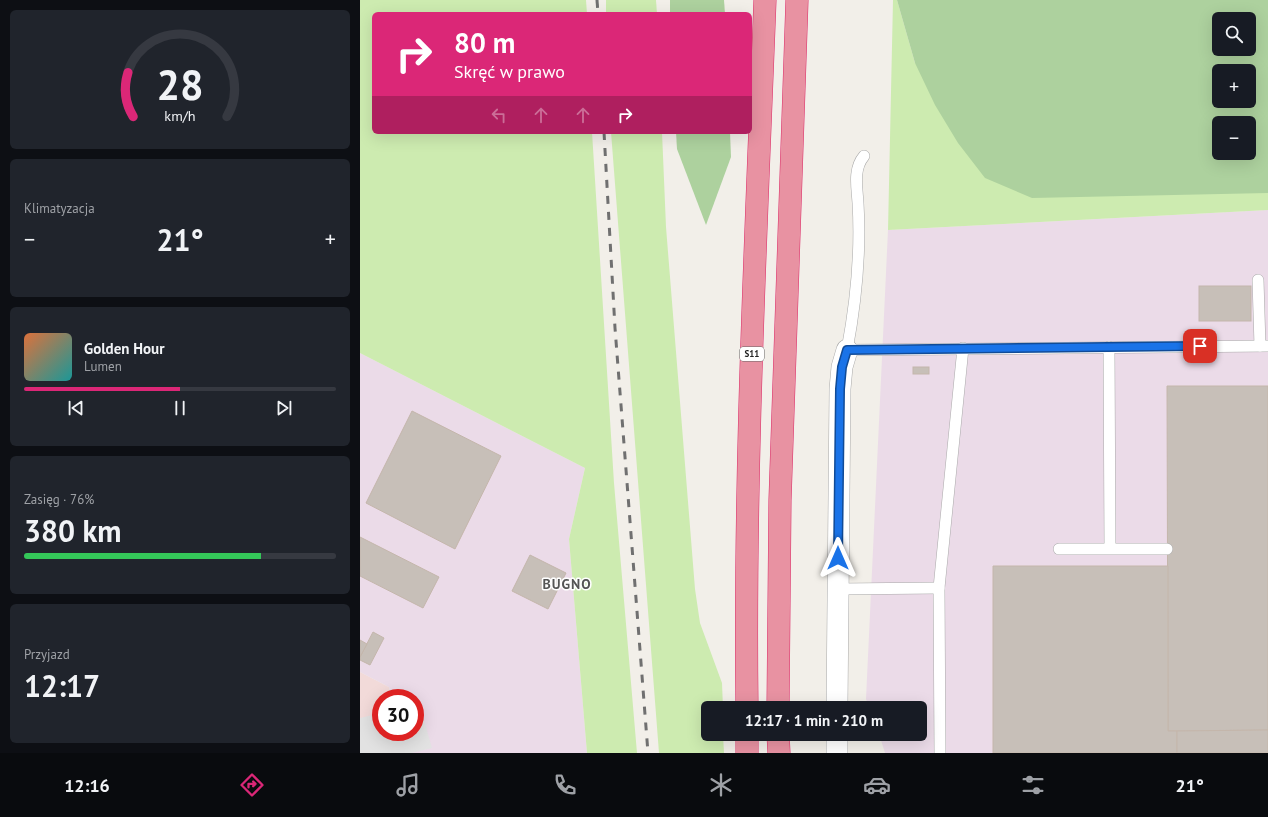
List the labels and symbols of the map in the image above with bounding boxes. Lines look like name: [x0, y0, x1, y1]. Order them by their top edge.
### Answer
pin: [1183, 329, 1217, 363]
road number: S11: [740, 347, 764, 361]
position arrow: [817, 537, 859, 579]
district label: BUGNO: [542, 575, 592, 593]
speed limit sign: 30: [372, 689, 424, 741]

